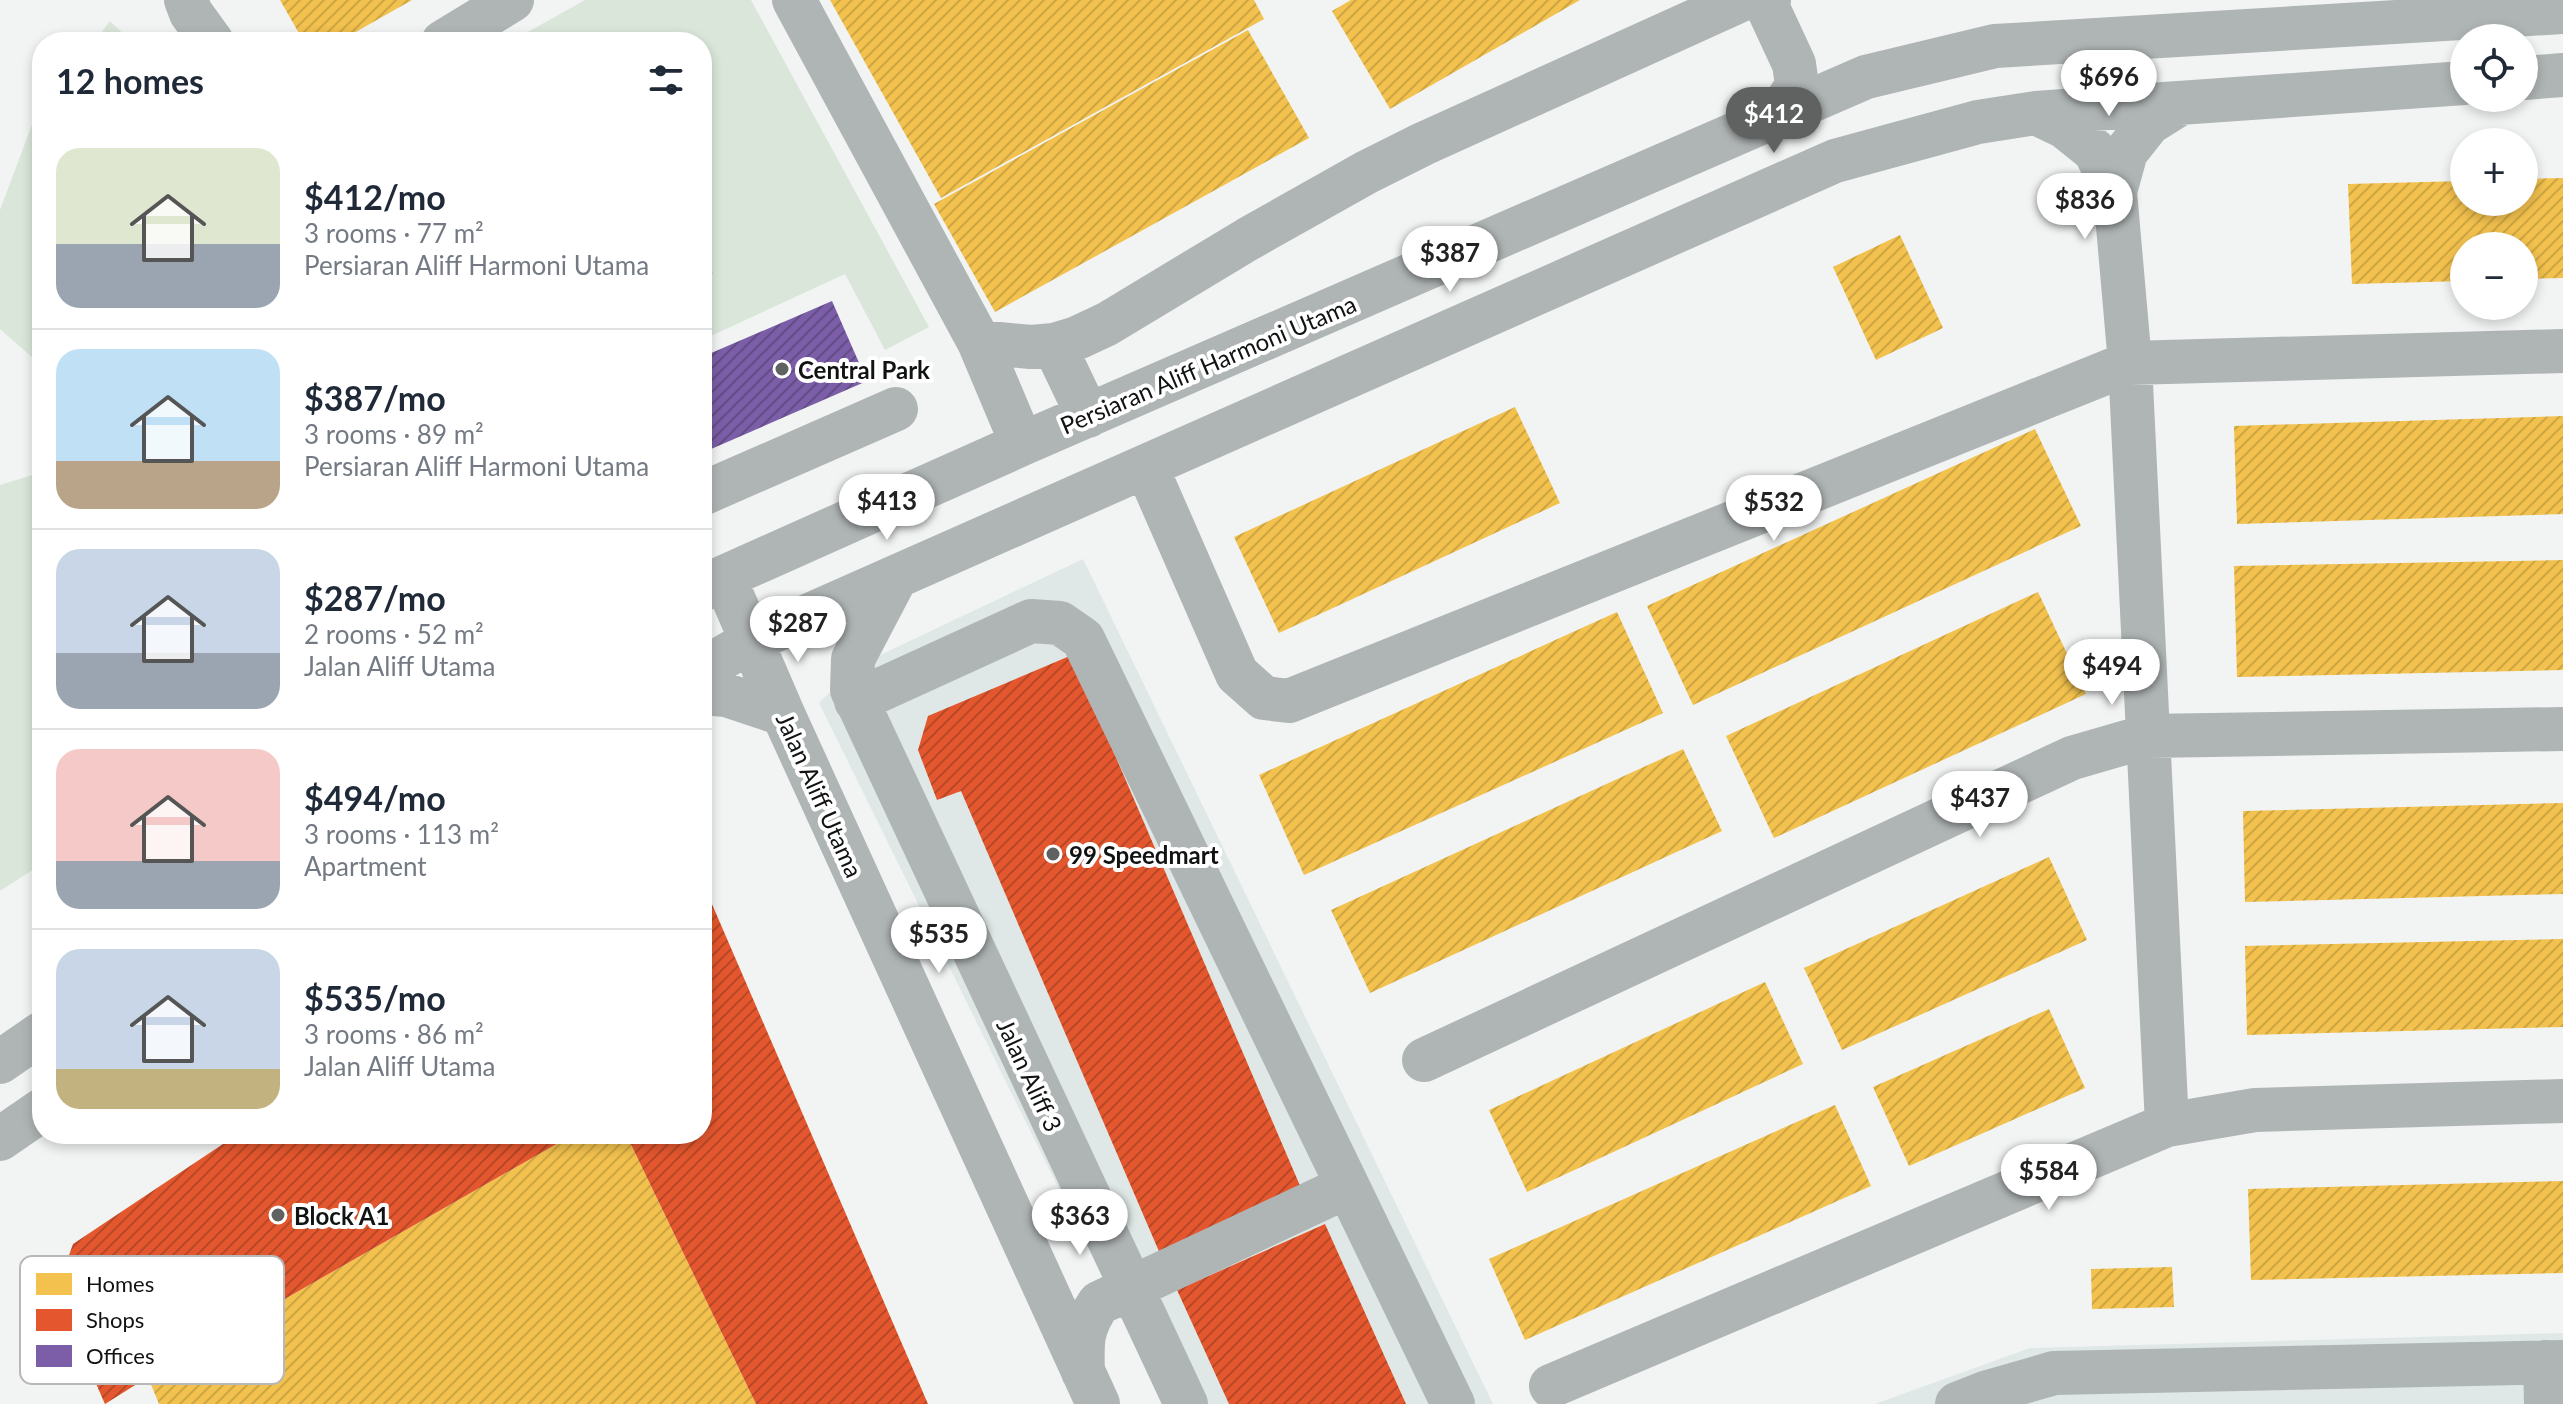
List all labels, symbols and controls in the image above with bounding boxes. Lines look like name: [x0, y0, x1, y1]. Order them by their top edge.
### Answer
map controls: [2450, 24, 2538, 320]
button: locate: [2450, 24, 2538, 112]
pin: $696: [2062, 50, 2156, 118]
icon: filters: [644, 58, 688, 102]
text: 12 homes: [56, 60, 204, 101]
text: $696: [2079, 60, 2139, 92]
pin: $412: [1727, 87, 1821, 155]
text: $412: [1744, 97, 1804, 129]
button: +: [2450, 128, 2538, 216]
pin: $836: [2038, 173, 2132, 241]
text: $412/mo: [304, 176, 446, 217]
icon: home: [120, 180, 216, 276]
text: $836: [2055, 183, 2115, 215]
text: 3 rooms · 77 m²: [304, 217, 484, 249]
pin: $387: [1403, 226, 1497, 294]
button: −: [2450, 232, 2538, 320]
text: $387: [1420, 236, 1480, 268]
text: Persiaran Aliff Harmoni Utama: [304, 249, 649, 281]
street label: Persiaran Aliff Harmoni Utama: [1056, 288, 1360, 440]
place label: Central Park: [798, 355, 930, 384]
marker: Central Park: [773, 360, 791, 378]
text: $387/mo: [304, 377, 446, 418]
icon: home: [120, 381, 216, 477]
text: 3 rooms · 89 m²: [304, 418, 484, 450]
text: Persiaran Aliff Harmoni Utama: [304, 450, 649, 482]
pin: $413: [840, 474, 934, 542]
pin: $532: [1727, 475, 1821, 543]
text: $413: [857, 484, 917, 516]
text: $532: [1744, 485, 1804, 517]
text: $287/mo: [304, 577, 446, 618]
icon: home: [120, 581, 216, 677]
pin: $287: [751, 596, 845, 664]
text: $287: [768, 606, 828, 638]
text: 2 rooms · 52 m²: [304, 618, 484, 650]
pin: $494: [2065, 639, 2159, 707]
text: $494: [2082, 649, 2142, 681]
text: Jalan Aliff Utama: [304, 650, 496, 682]
street label: Jalan Aliff Utama: [771, 708, 869, 882]
pin: $437: [1933, 771, 2027, 839]
text: $494/mo: [304, 777, 446, 818]
icon: home: [120, 781, 216, 877]
text: $437: [1950, 781, 2010, 813]
text: 3 rooms · 113 m²: [304, 818, 499, 850]
place label: 99 Speedmart: [1069, 840, 1219, 869]
marker: 99 Speedmart: [1044, 845, 1062, 863]
text: Apartment: [304, 850, 427, 882]
pin: $535: [892, 907, 986, 975]
text: $535: [909, 917, 969, 949]
text: $535/mo: [304, 977, 446, 1018]
icon: home: [120, 981, 216, 1077]
street label: Jalan Aliff 3: [991, 1014, 1069, 1136]
text: 3 rooms · 86 m²: [304, 1018, 484, 1050]
text: Jalan Aliff Utama: [304, 1050, 496, 1082]
pin: $584: [2002, 1144, 2096, 1212]
text: $584: [2019, 1154, 2079, 1186]
pin: $363: [1033, 1189, 1127, 1257]
text: $363: [1050, 1199, 1110, 1231]
place label: Block A1: [294, 1201, 389, 1230]
marker: Block A1: [269, 1206, 287, 1224]
legend: [20, 1256, 284, 1384]
text: Homes: [86, 1270, 154, 1297]
text: Shops: [86, 1306, 144, 1333]
text: Offices: [86, 1342, 155, 1369]

